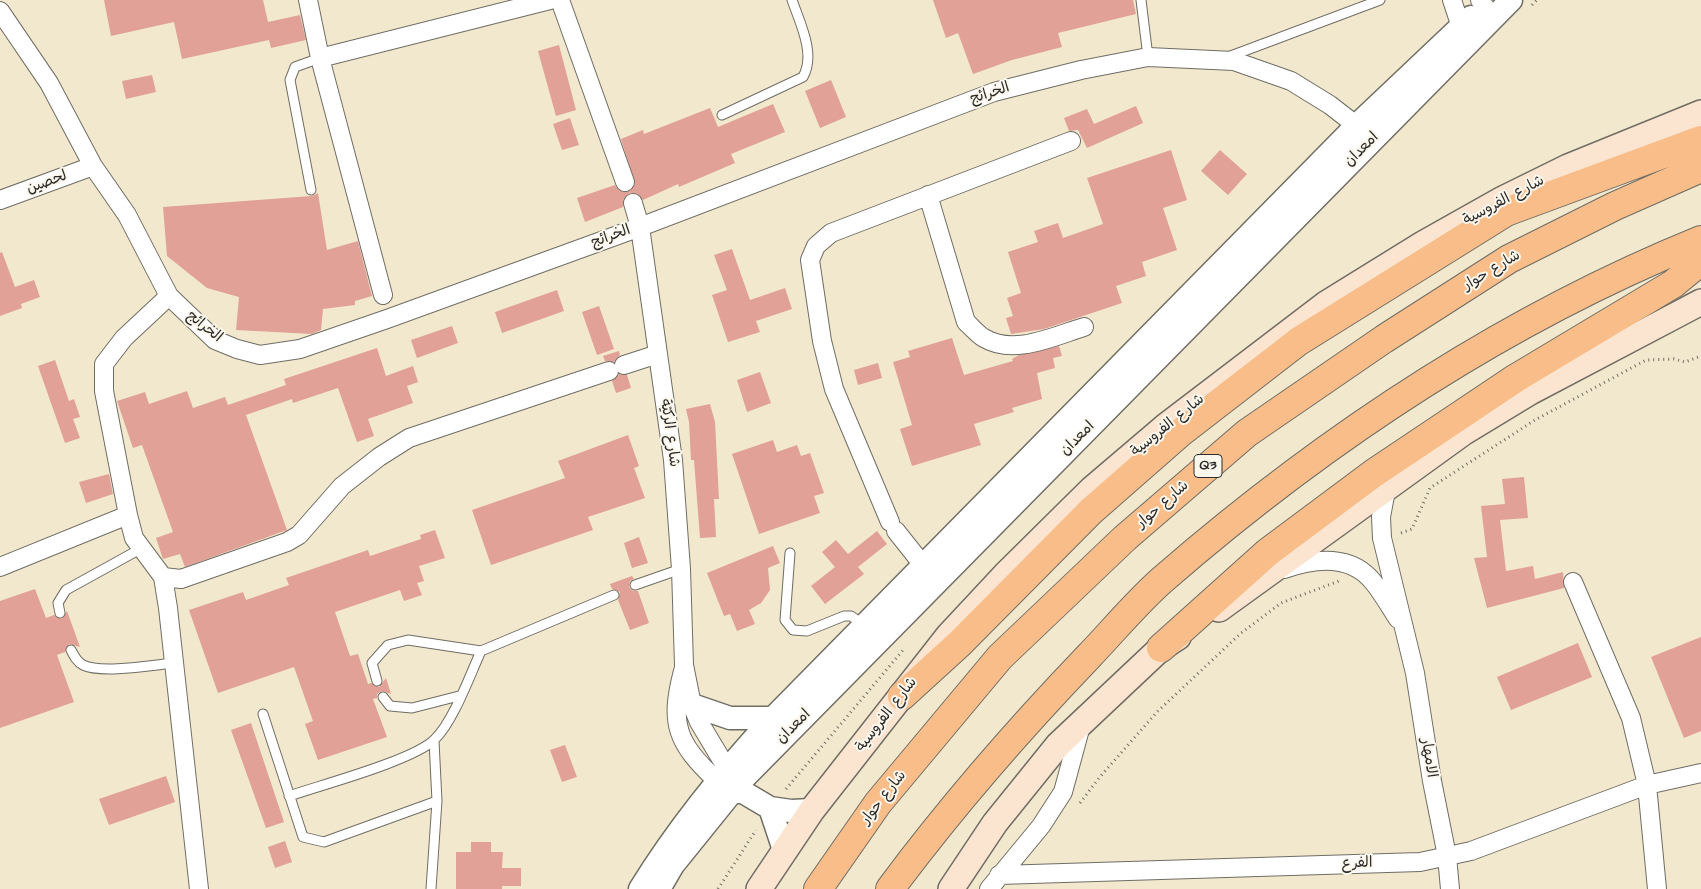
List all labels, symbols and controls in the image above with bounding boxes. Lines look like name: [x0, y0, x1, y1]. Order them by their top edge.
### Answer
street label: الخرائج: [968, 79, 1012, 109]
street label: امعدان: [1341, 129, 1383, 171]
street label: لحصين: [24, 167, 70, 199]
street label: شارع الفروسية: [1460, 172, 1548, 230]
street label: الخرائج: [589, 222, 633, 252]
street label: شارع حوار: [1460, 247, 1524, 295]
street label: الخرائج: [183, 307, 225, 347]
street label: شارع الفروسية: [1128, 391, 1208, 461]
street label: شارع الركيّة: [655, 398, 683, 468]
street label: امعدان: [1057, 418, 1099, 460]
road number: Q3: [1194, 454, 1222, 478]
street label: شارع حوار: [1133, 477, 1193, 533]
street label: شارع الفروسية: [852, 674, 922, 756]
street label: امعدان: [773, 706, 815, 748]
street label: الامهار: [1416, 737, 1440, 779]
street label: شارع حوار: [857, 767, 911, 829]
street label: الفرع: [1341, 854, 1373, 874]

